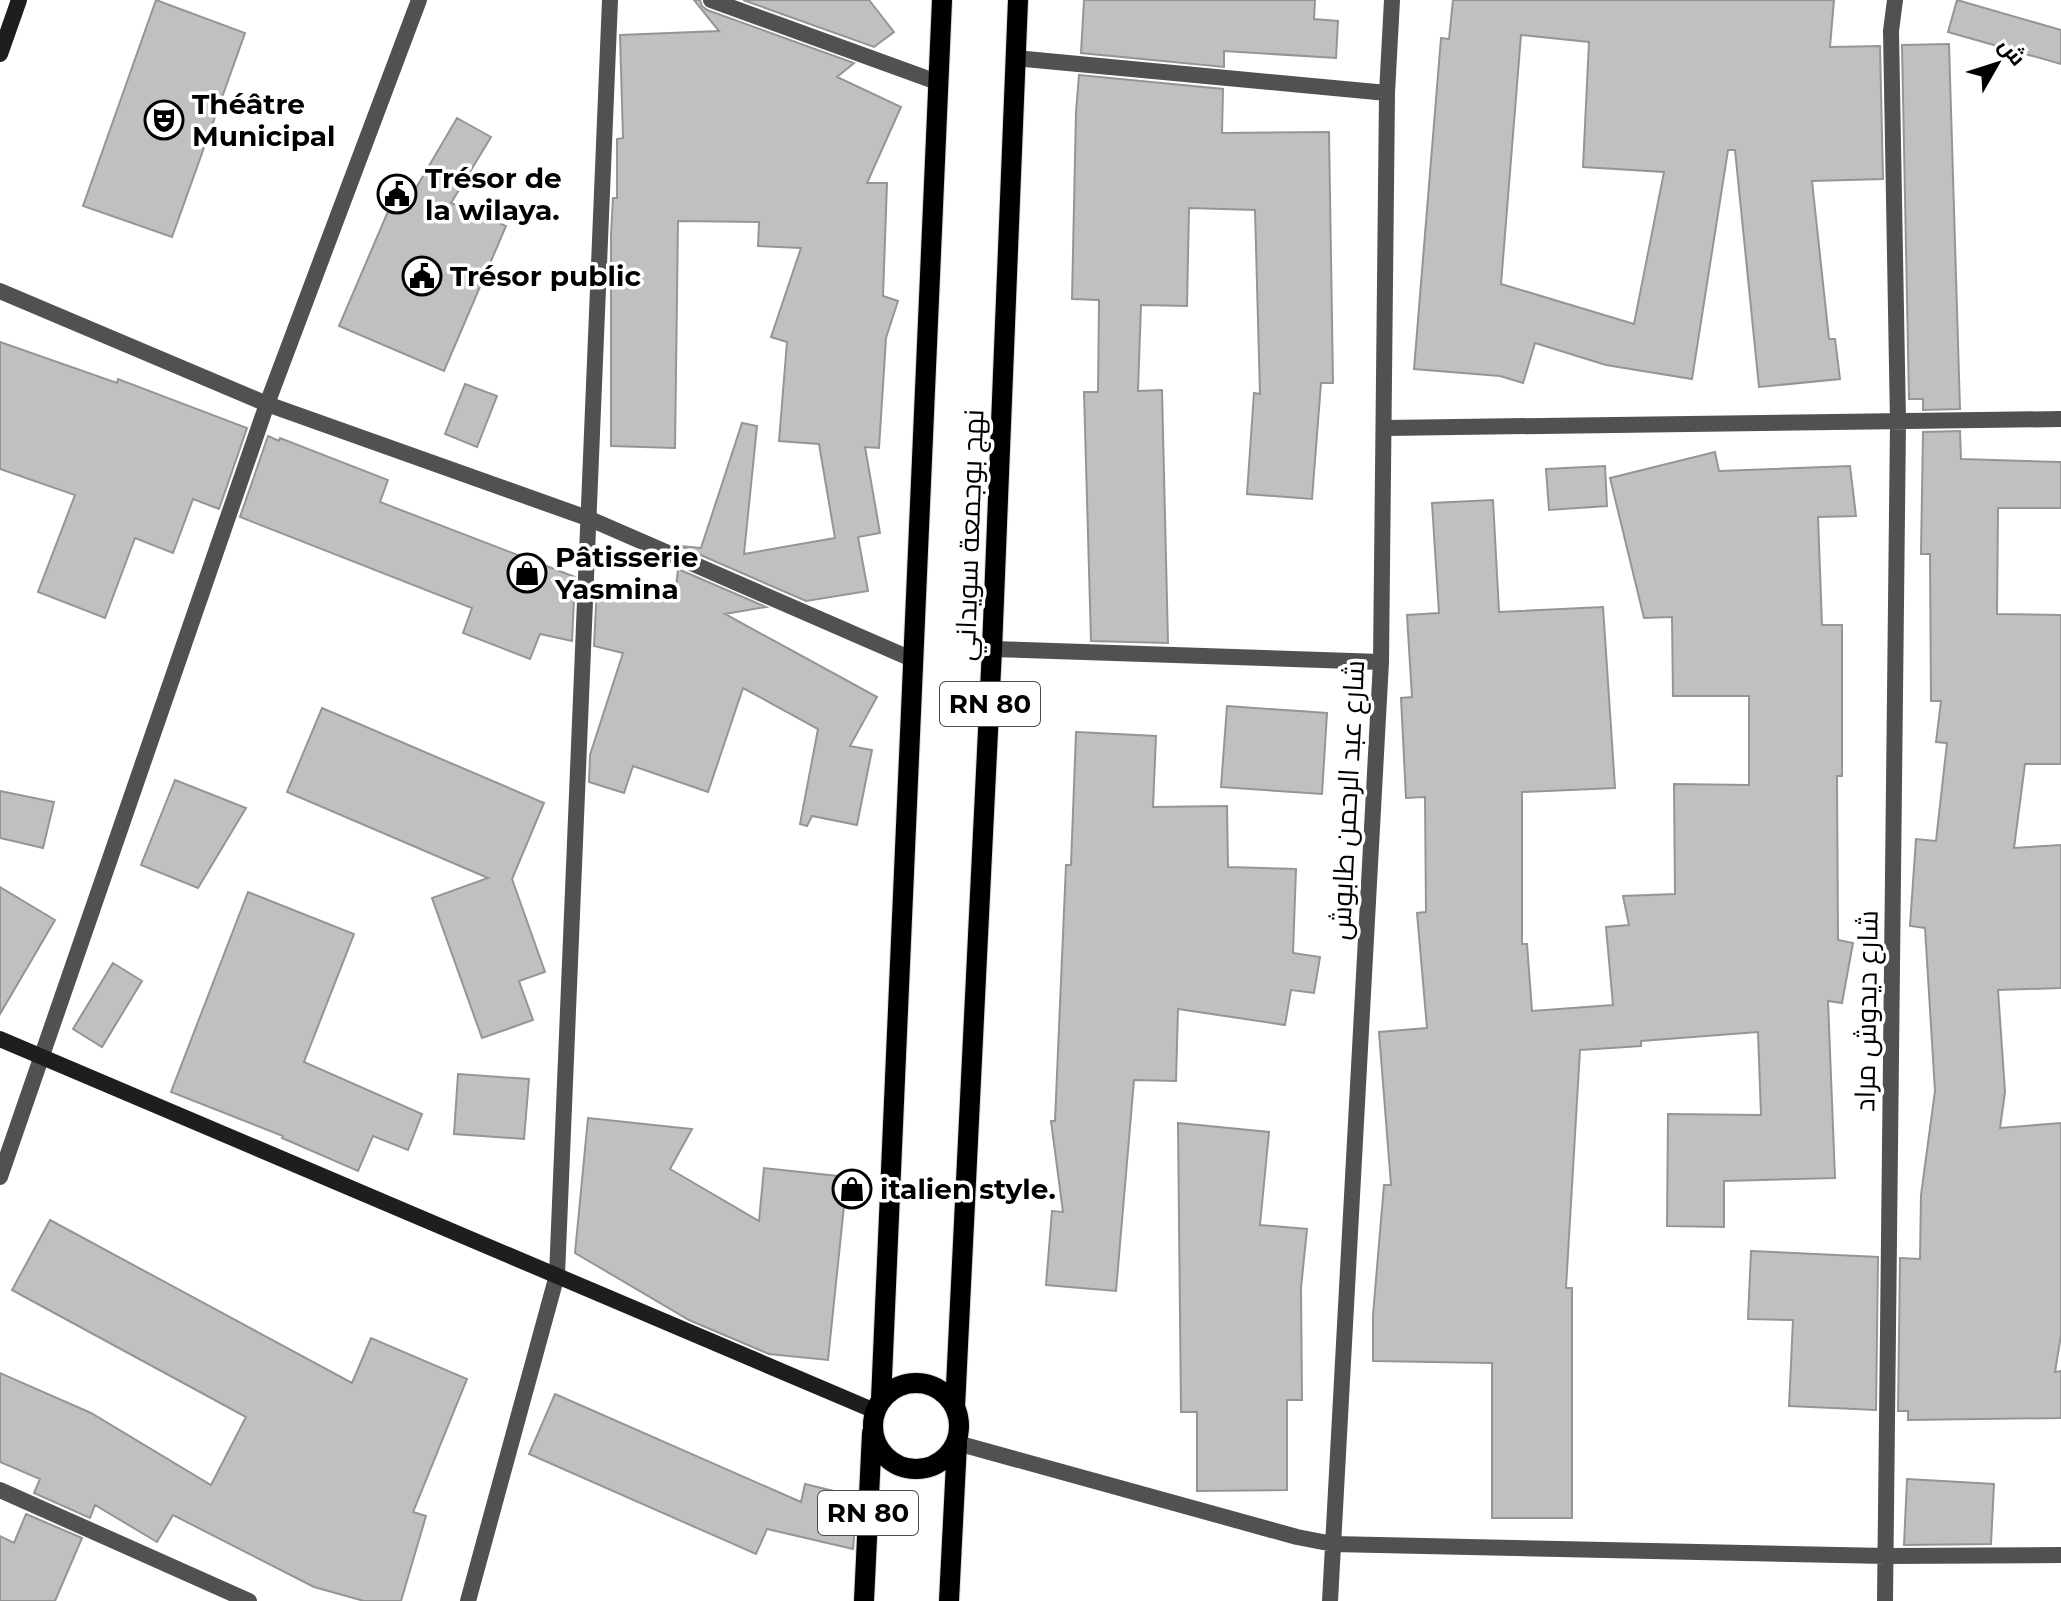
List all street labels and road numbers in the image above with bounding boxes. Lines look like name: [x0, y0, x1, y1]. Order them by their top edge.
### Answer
street label: نهج بوجمعة سويداني: [948, 409, 995, 662]
street label: شارع عبد الرحمن طابوش: [1323, 659, 1373, 941]
road number: RN 80: [940, 682, 1040, 726]
street label: شارع ديدوش مراد: [1847, 910, 1887, 1112]
road number: RN 80: [818, 1491, 918, 1535]

